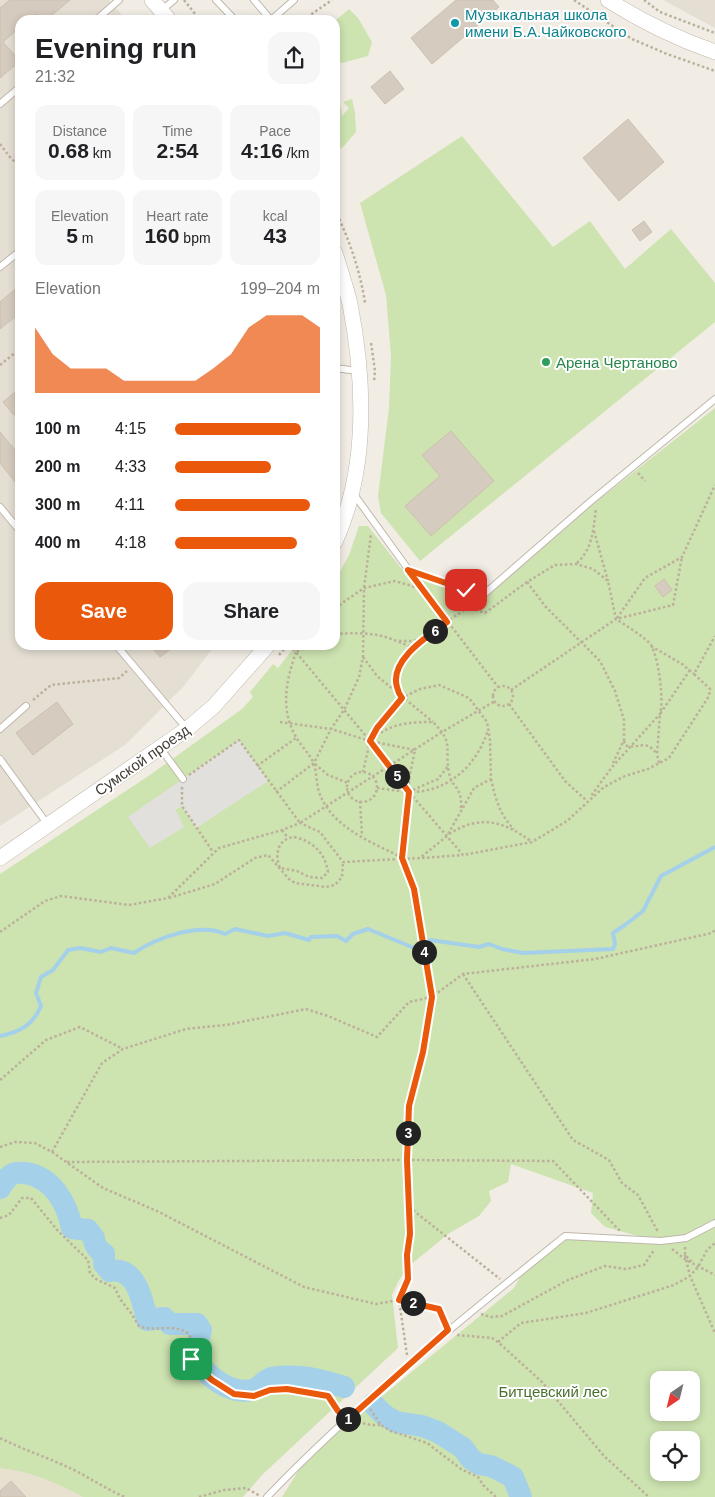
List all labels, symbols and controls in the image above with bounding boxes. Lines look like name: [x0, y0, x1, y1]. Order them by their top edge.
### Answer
place label: Музыкальная школа имени Б.А.Чайковского: [465, 6, 627, 40]
marker: Музыкальная школа имени Б.А.Чайковского: [449, 17, 461, 29]
button: share: [268, 32, 320, 84]
text: Evening run: [35, 33, 197, 64]
text: 21:32: [35, 68, 75, 85]
text: Distance: [53, 123, 107, 139]
text: Time: [162, 123, 193, 139]
text: Pace: [259, 123, 291, 139]
text: 0.68: [48, 139, 89, 162]
text: 2:54: [156, 139, 199, 162]
text: 4:16: [241, 139, 283, 162]
text: km: [89, 145, 112, 161]
text: /km: [283, 145, 309, 161]
text: Elevation: [51, 208, 109, 224]
text: Heart rate: [146, 208, 209, 224]
text: kcal: [263, 208, 288, 224]
text: 5: [66, 224, 78, 247]
text: 160: [144, 224, 179, 247]
text: 43: [263, 224, 287, 247]
text: m: [78, 230, 93, 246]
text: bpm: [179, 230, 211, 246]
text: Elevation: [35, 280, 101, 297]
text: 199–204 m: [240, 280, 320, 297]
place label: Арена Чертаново: [556, 354, 678, 371]
marker: Арена Чертаново: [540, 356, 552, 368]
text: 100 m: [35, 420, 80, 437]
text: 4:15: [115, 420, 146, 437]
text: 200 m: [35, 458, 80, 475]
text: 4:33: [115, 458, 146, 475]
text: 300 m: [35, 496, 80, 513]
text: 4:11: [115, 496, 145, 513]
text: 400 m: [35, 534, 80, 551]
text: 4:18: [115, 534, 146, 551]
pin: [445, 569, 487, 611]
icon: check: [452, 576, 480, 604]
button: Save: [35, 582, 173, 640]
button: Share: [183, 582, 320, 640]
pin: 6: [422, 618, 448, 644]
text: 6: [432, 623, 439, 639]
street label: Сумской проезд: [91, 721, 193, 799]
pin: 5: [384, 764, 410, 788]
text: 5: [394, 768, 401, 784]
pin: 4: [412, 940, 436, 964]
text: 4: [421, 944, 428, 960]
pin: 3: [396, 1120, 420, 1146]
text: 3: [405, 1125, 412, 1141]
pin: 2: [400, 1290, 426, 1316]
text: 2: [410, 1295, 417, 1311]
pin: [170, 1338, 212, 1380]
icon: arrive: [177, 1345, 205, 1373]
north arrow: [650, 1371, 700, 1421]
map controls: [650, 1371, 700, 1481]
park label: Битцевский лес: [498, 1383, 608, 1400]
pin: 1: [336, 1406, 360, 1432]
text: 1: [345, 1411, 352, 1427]
button: locate: [650, 1431, 700, 1481]

